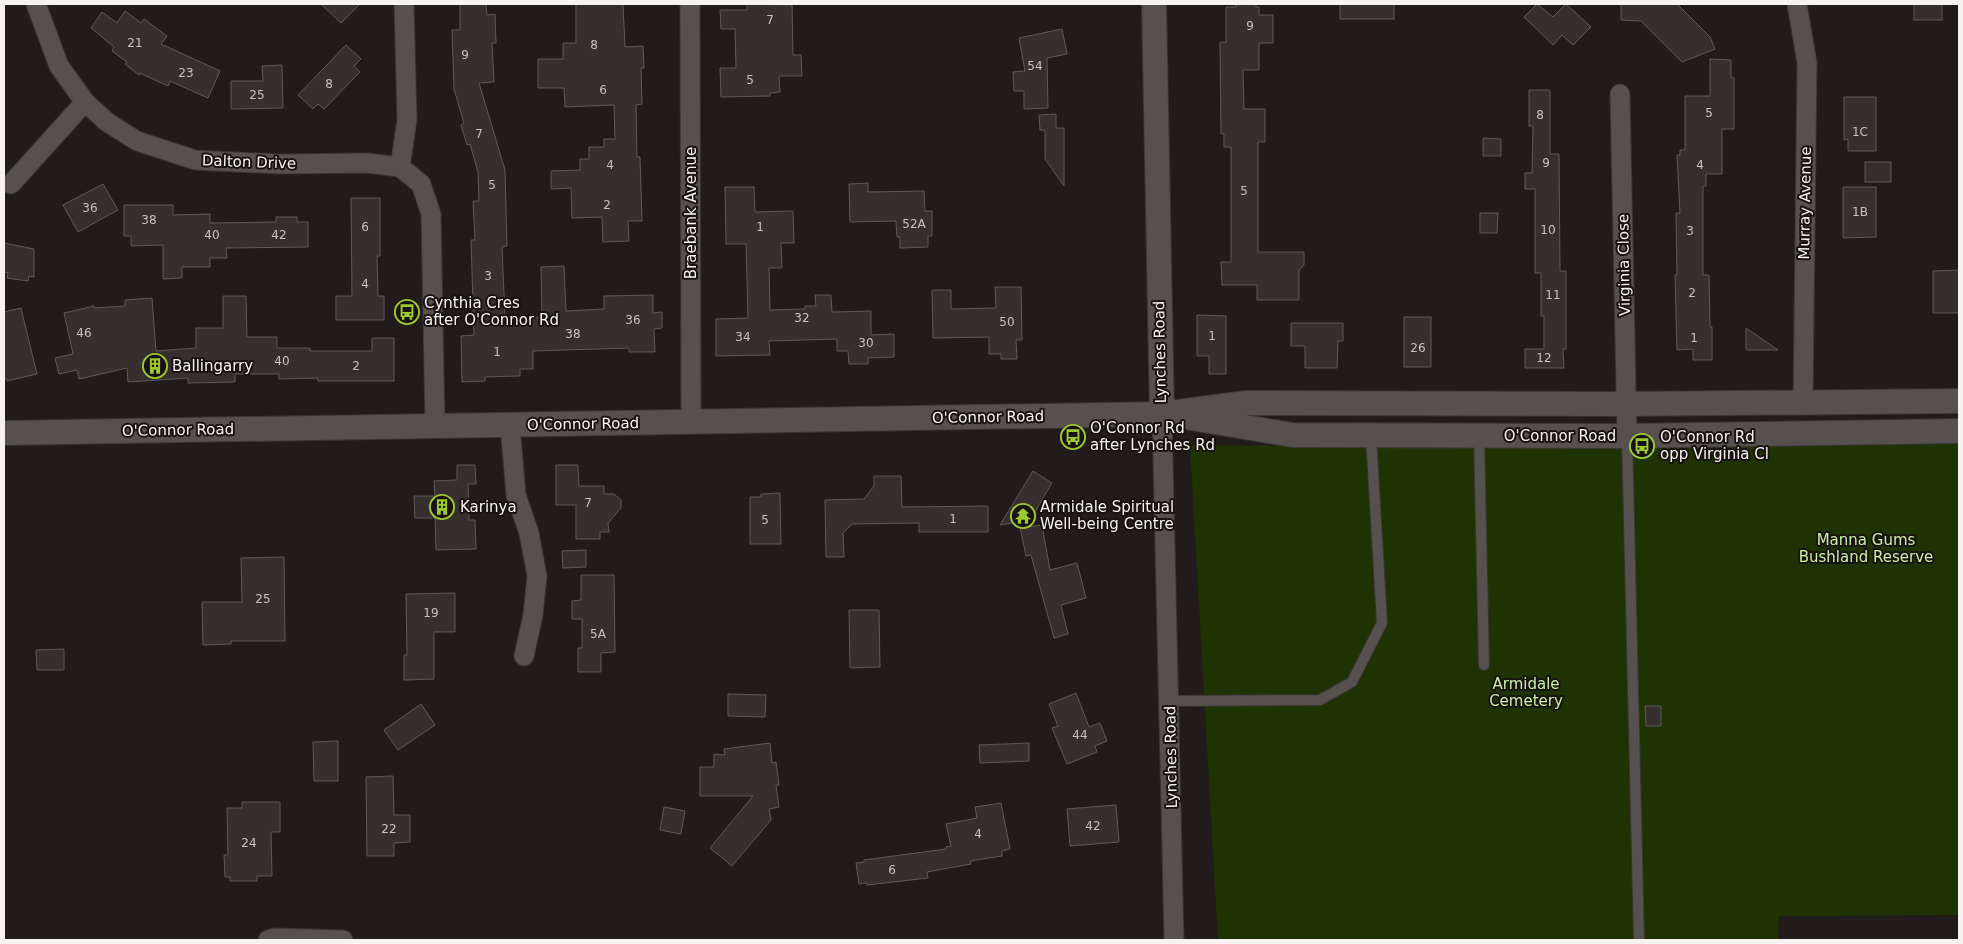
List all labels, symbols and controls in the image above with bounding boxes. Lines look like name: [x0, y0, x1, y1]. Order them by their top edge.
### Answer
house number: 7: [766, 13, 774, 27]
house number: 9: [1246, 19, 1254, 33]
house number: 21: [127, 36, 143, 50]
house number: 8: [590, 38, 598, 52]
house number: 9: [461, 48, 469, 62]
house number: 54: [1027, 59, 1043, 73]
house number: 23: [178, 66, 194, 80]
house number: 5: [746, 73, 754, 87]
house number: 8: [325, 77, 333, 91]
house number: 6: [599, 83, 607, 97]
house number: 25: [249, 88, 265, 102]
house number: 5: [1705, 106, 1713, 120]
house number: 8: [1536, 108, 1544, 122]
house number: 1C: [1852, 125, 1868, 139]
house number: 7: [475, 127, 483, 141]
street label: Murray Avenue: [1795, 146, 1815, 260]
street label: Braebank Avenue: [682, 147, 700, 279]
street label: Dalton Drive: [202, 151, 296, 173]
house number: 9: [1542, 156, 1550, 170]
house number: 4: [606, 158, 614, 172]
house number: 4: [1696, 158, 1704, 172]
house number: 5: [488, 178, 496, 192]
house number: 5: [1240, 184, 1248, 198]
house number: 2: [603, 198, 611, 212]
house number: 36: [82, 201, 98, 215]
house number: 1B: [1852, 205, 1868, 219]
house number: 38: [141, 213, 157, 227]
street label: Virginia Close: [1614, 214, 1634, 316]
house number: 52A: [902, 217, 927, 231]
house number: 6: [361, 220, 369, 234]
house number: 1: [756, 220, 764, 234]
house number: 10: [1540, 223, 1556, 237]
house number: 3: [1686, 224, 1694, 238]
house number: 40: [204, 228, 220, 242]
house number: 42: [271, 228, 287, 242]
house number: 3: [484, 269, 492, 283]
house number: 4: [361, 277, 369, 291]
house number: 2: [1688, 286, 1696, 300]
house number: 11: [1545, 288, 1561, 302]
place label: Cynthia Cres after O'Connor Rd: [424, 294, 559, 329]
bus stop icon: Cynthia Cres after O'Connor Rd: [394, 299, 420, 325]
street label: Lynches Road: [1150, 301, 1170, 403]
house number: 32: [794, 311, 810, 325]
house number: 36: [625, 313, 641, 327]
house number: 50: [999, 315, 1015, 329]
house number: 46: [76, 326, 92, 340]
house number: 38: [565, 327, 581, 341]
house number: 1: [1208, 329, 1216, 343]
house number: 34: [735, 330, 751, 344]
house number: 1: [1690, 331, 1698, 345]
house number: 30: [858, 336, 874, 350]
house number: 26: [1410, 341, 1426, 355]
house number: 1: [493, 345, 501, 359]
house number: 12: [1536, 351, 1552, 365]
building icon: Ballingarry: [142, 353, 168, 379]
house number: 40: [274, 354, 290, 368]
place label: Ballingarry: [172, 357, 253, 375]
house number: 2: [352, 359, 360, 373]
street label: O'Connor Road: [932, 407, 1044, 427]
street label: O'Connor Road: [527, 414, 639, 434]
place label: O'Connor Rd after Lynches Rd: [1090, 419, 1215, 454]
street label: O'Connor Road: [122, 420, 234, 440]
bus stop icon: O'Connor Rd after Lynches Rd: [1060, 424, 1086, 450]
street label: O'Connor Road: [1504, 427, 1616, 445]
place label: O'Connor Rd opp Virginia Cl: [1660, 428, 1769, 463]
bus stop icon: O'Connor Rd opp Virginia Cl: [1629, 433, 1655, 459]
building icon: Karinya: [429, 494, 455, 520]
house number: 7: [584, 496, 592, 510]
place label: Karinya: [460, 498, 517, 516]
place label: Armidale Spiritual Well-being Centre: [1040, 498, 1174, 533]
temple icon: Armidale Spiritual Well-being Centre: [1010, 503, 1036, 529]
house number: 1: [949, 512, 957, 526]
house number: 5: [761, 513, 769, 527]
park label: Manna Gums Bushland Reserve: [1799, 531, 1933, 566]
house number: 25: [255, 592, 271, 606]
house number: 19: [423, 606, 439, 620]
house number: 5A: [590, 627, 607, 641]
park label: Armidale Cemetery: [1489, 675, 1563, 710]
street label: Lynches Road: [1161, 706, 1181, 808]
house number: 44: [1072, 728, 1088, 742]
house number: 42: [1085, 819, 1101, 833]
house number: 22: [381, 822, 397, 836]
house number: 4: [974, 827, 982, 841]
house number: 24: [241, 836, 257, 850]
house number: 6: [888, 863, 896, 877]

